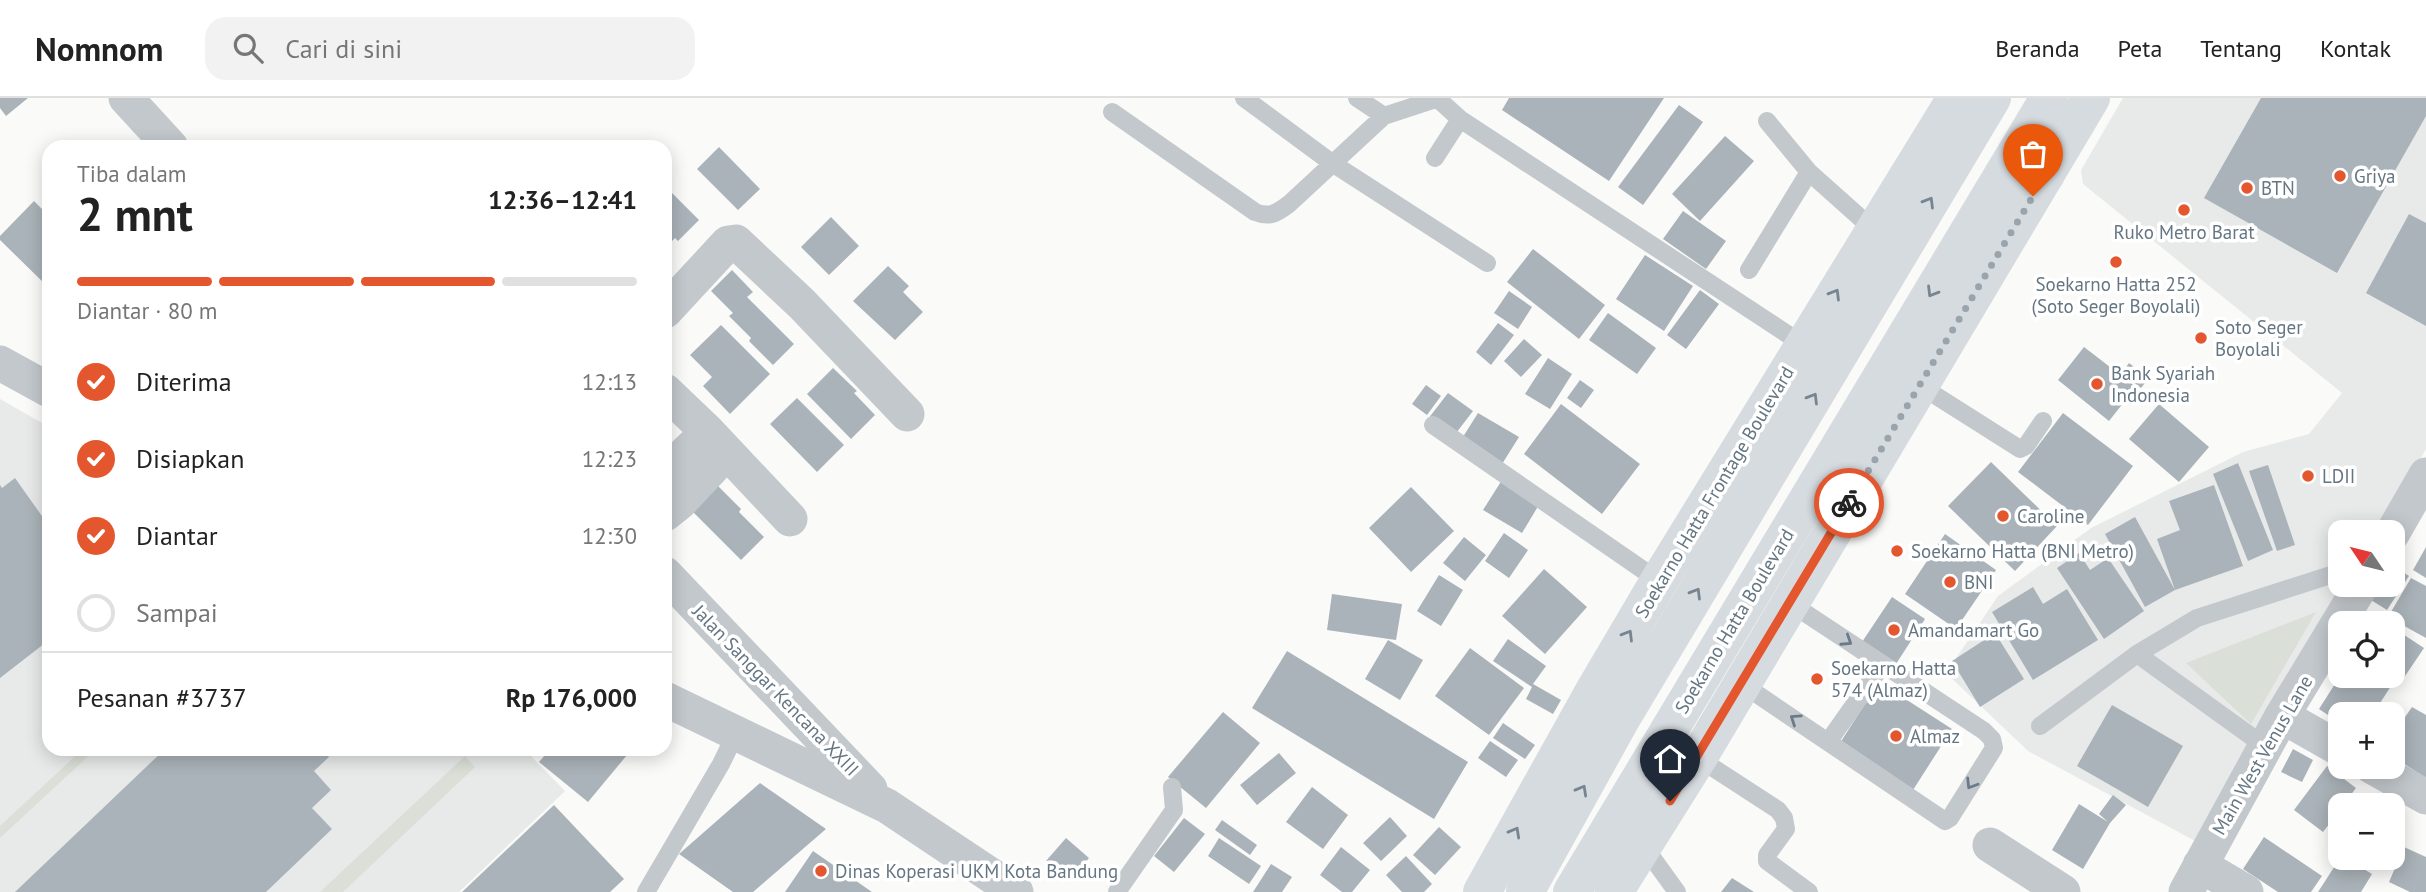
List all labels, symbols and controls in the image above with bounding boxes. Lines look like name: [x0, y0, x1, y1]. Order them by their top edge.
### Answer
search box: [205, 17, 695, 80]
text: Nomnom: [35, 27, 163, 70]
icon: search: [229, 29, 267, 67]
text: Cari di sini: [285, 32, 402, 65]
text: Beranda: [1995, 33, 2080, 64]
text: Peta: [2118, 33, 2162, 64]
text: Tentang: [2200, 33, 2282, 64]
text: Kontak: [2320, 33, 2391, 64]
pin: [2003, 124, 2063, 196]
icon: bag: [2014, 135, 2052, 173]
text: Tiba dalam: [77, 159, 186, 188]
place label: Griya: [2354, 164, 2395, 188]
marker: Griya: [2332, 168, 2348, 184]
place label: BTN: [2261, 176, 2295, 200]
marker: BTN: [2239, 180, 2255, 196]
text: 12:36–12:41: [488, 183, 637, 216]
text: 2 mnt: [77, 184, 193, 244]
one-way arrow: [1921, 197, 1934, 210]
marker: Ruko Metro Barat: [2176, 202, 2192, 218]
place label: Ruko Metro Barat: [2113, 220, 2255, 244]
marker: Soekarno Hatta 252 (Soto Seger Boyolali): [2108, 254, 2124, 270]
place label: Soekarno Hatta 252 (Soto Seger Boyolali): [2032, 272, 2200, 318]
one-way arrow: [1927, 284, 1940, 297]
one-way arrow: [1827, 289, 1840, 302]
text: Diantar · 80 m: [77, 296, 218, 325]
place label: Soto Seger Boyolali: [2215, 315, 2303, 361]
marker: Soto Seger Boyolali: [2193, 330, 2209, 346]
place label: Bank Syariah Indonesia: [2111, 361, 2215, 407]
street label: Soekarno Hatta Frontage Boulevard: [1629, 362, 1799, 622]
icon: check: [77, 363, 115, 401]
text: Diterima: [136, 365, 232, 398]
text: 12:13: [582, 367, 637, 396]
marker: Bank Syariah Indonesia: [2089, 376, 2105, 392]
one-way arrow: [1805, 392, 1818, 405]
icon: check: [77, 440, 115, 478]
text: Disiapkan: [136, 442, 244, 475]
text: 12:23: [582, 444, 637, 473]
place label: LDII: [2322, 464, 2355, 488]
courier: [1814, 468, 1884, 538]
marker: LDII: [2300, 468, 2316, 484]
icon: bike: [1830, 484, 1868, 522]
place label: Caroline: [2017, 504, 2084, 528]
marker: Caroline: [1995, 508, 2011, 524]
icon: check: [77, 517, 115, 555]
text: Diantar: [136, 519, 218, 552]
north arrow: [2328, 520, 2404, 597]
map controls: [2328, 520, 2405, 870]
text: 12:30: [582, 521, 637, 550]
street label: Soekarno Hatta Boulevard: [1669, 524, 1799, 718]
place label: Soekarno Hatta (BNI Metro): [1911, 539, 2134, 563]
marker: Soekarno Hatta (BNI Metro): [1889, 543, 1905, 559]
place label: BNI: [1964, 570, 1993, 594]
marker: BNI: [1942, 574, 1958, 590]
one-way arrow: [1688, 588, 1701, 600]
text: Sampai: [136, 596, 218, 629]
street label: Jalan Sanggar Kencana XXIII: [687, 599, 864, 781]
button: locate: [2328, 611, 2405, 688]
place label: Amandamart Go: [1908, 618, 2039, 642]
marker: Amandamart Go: [1886, 622, 1902, 638]
one-way arrow: [1619, 629, 1632, 642]
one-way arrow: [1840, 632, 1853, 645]
place label: Soekarno Hatta 574 (Almaz): [1831, 656, 1956, 702]
marker: Soekarno Hatta 574 (Almaz): [1809, 671, 1825, 687]
street label: Main West Venus Lane: [2207, 671, 2317, 839]
text: Pesanan #3737: [77, 681, 247, 714]
text: Rp 176,000: [506, 681, 637, 714]
button: +: [2328, 702, 2405, 779]
one-way arrow: [1789, 714, 1802, 727]
place label: Almaz: [1910, 724, 1960, 748]
marker: Almaz: [1888, 728, 1904, 744]
pin: [1640, 729, 1700, 801]
icon: home: [1651, 740, 1689, 778]
one-way arrow: [1967, 777, 1980, 790]
one-way arrow: [1574, 784, 1587, 797]
button: −: [2328, 793, 2405, 870]
one-way arrow: [1507, 827, 1520, 840]
place label: Dinas Koperasi UKM Kota Bandung: [835, 859, 1118, 883]
marker: Dinas Koperasi UKM Kota Bandung: [813, 863, 829, 879]

